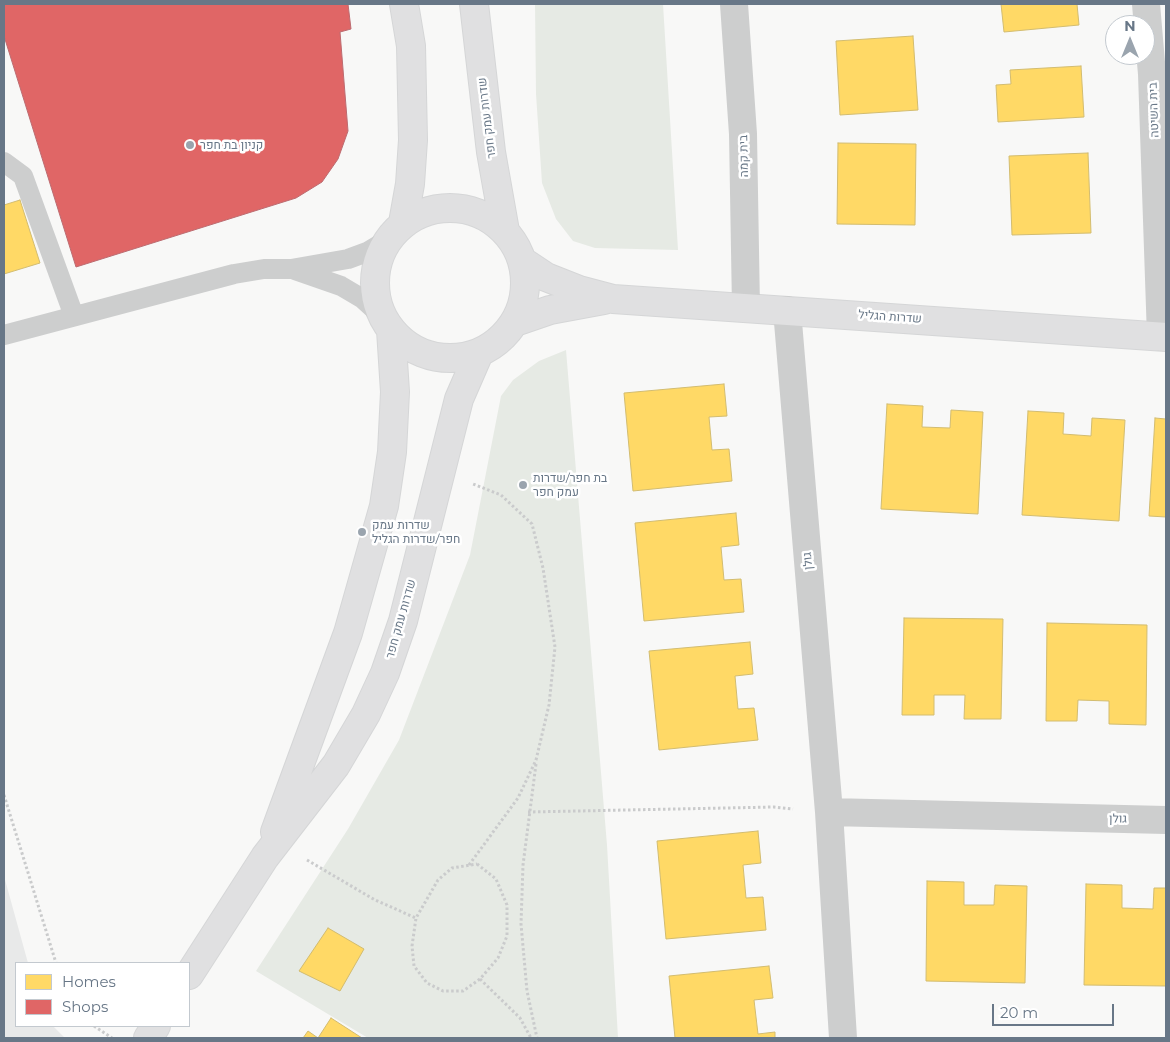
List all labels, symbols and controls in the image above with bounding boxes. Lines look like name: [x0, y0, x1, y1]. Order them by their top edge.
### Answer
north arrow: [1105, 15, 1155, 65]
text: N: [1124, 17, 1136, 35]
street label: שדרות עמק חפר: [475, 77, 499, 159]
street label: בית השיטה: [1146, 82, 1162, 138]
street label: בית קמה: [736, 135, 752, 177]
place label: קניון בת חפר: [200, 138, 263, 152]
marker: קניון בת חפר: [184, 139, 196, 151]
street label: שדרות הגליל: [858, 308, 922, 326]
place label: בת חפר/שדרות עמק חפר: [533, 471, 607, 499]
marker: בת חפר/שדרות עמק חפר: [517, 479, 529, 491]
place label: שדרות עמק חפר/שדרות הגליל: [372, 518, 460, 546]
marker: שדרות עמק חפר/שדרות הגליל: [356, 526, 368, 538]
street label: גולן: [800, 552, 816, 570]
street label: שדרות עמק חפר: [383, 578, 419, 660]
street label: גולן: [1109, 812, 1127, 826]
legend: [15, 962, 190, 1027]
text: Homes: [62, 972, 116, 991]
scale bar: [995, 994, 1118, 1026]
text: Shops: [62, 997, 108, 1016]
text: 20 m: [1000, 1003, 1038, 1022]

